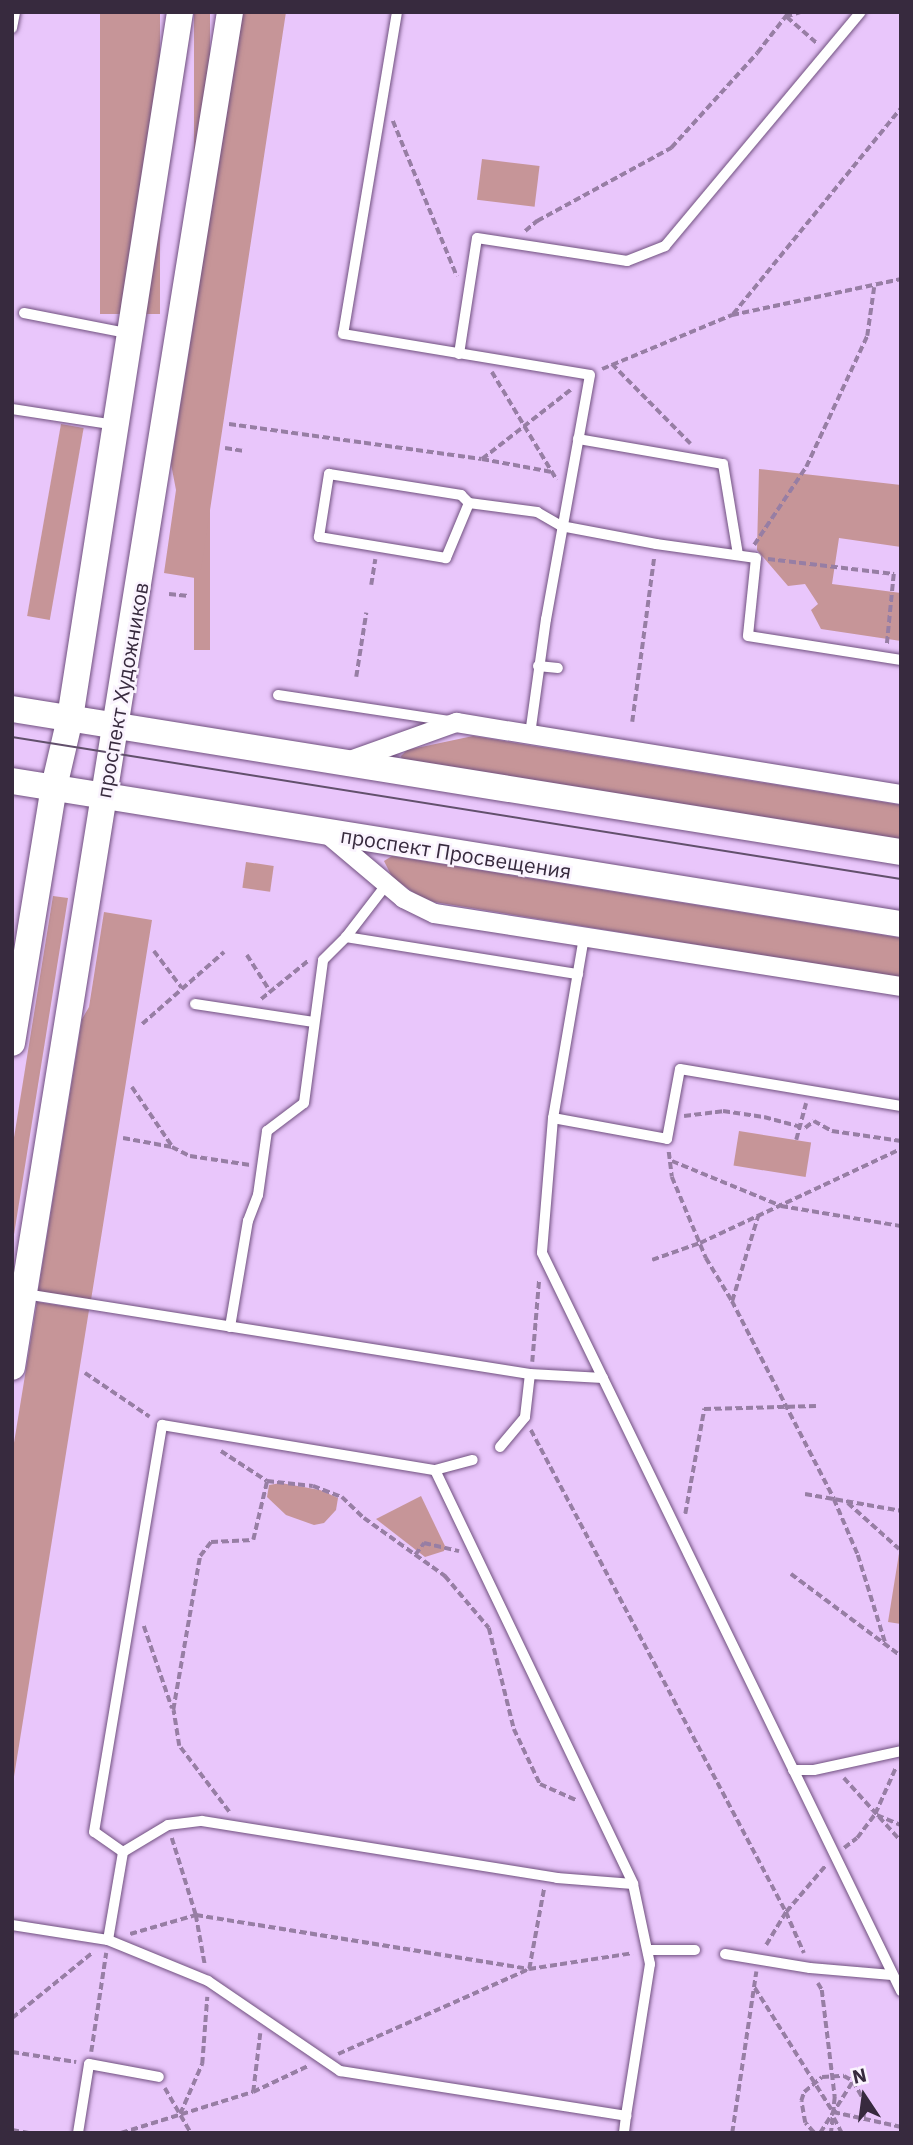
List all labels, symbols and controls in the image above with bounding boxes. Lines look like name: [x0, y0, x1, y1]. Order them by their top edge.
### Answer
street label: проспект Художников: [91, 580, 153, 800]
street label: проспект Просвещения: [339, 822, 573, 884]
north arrow: [829, 2061, 899, 2131]
text: N: [850, 2062, 869, 2089]

